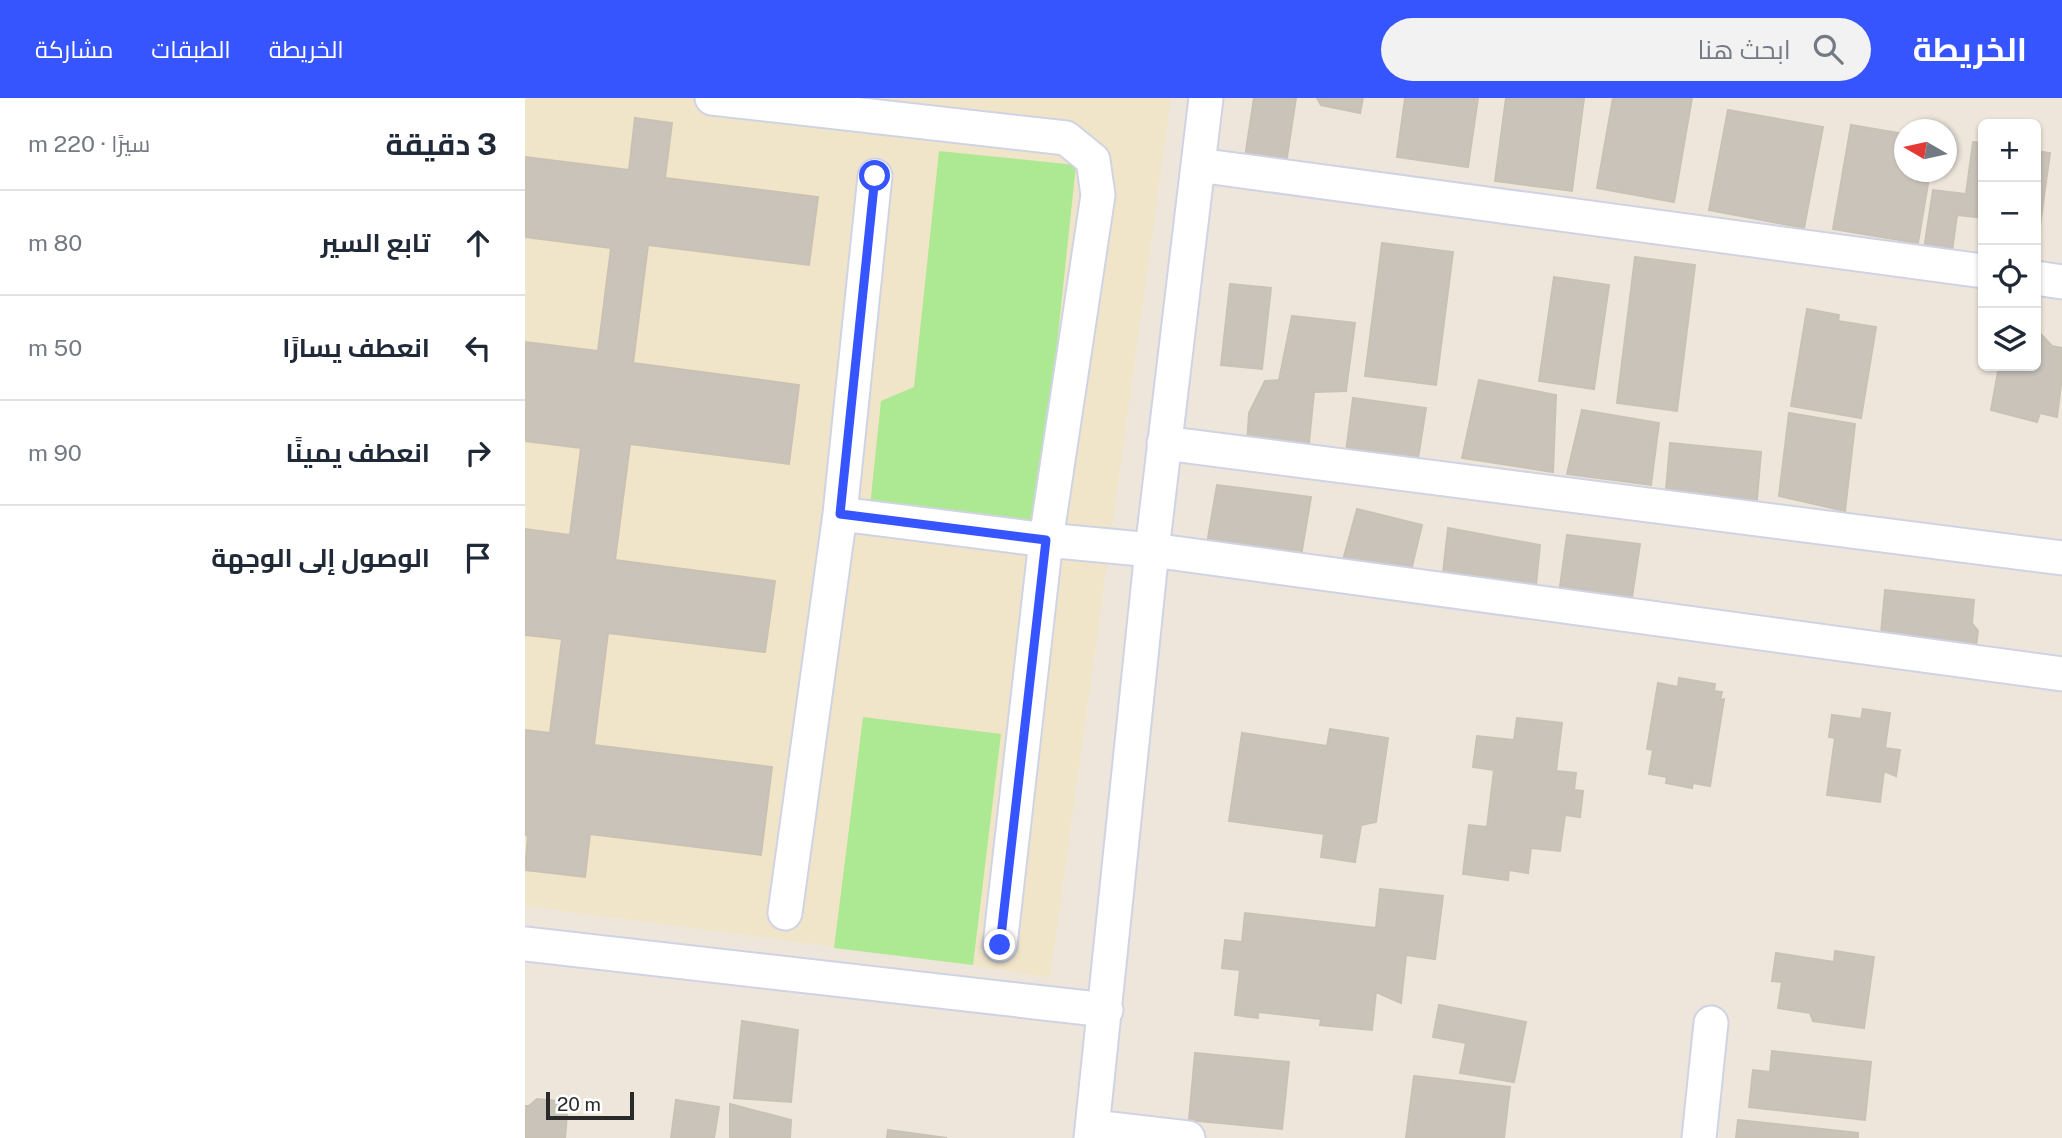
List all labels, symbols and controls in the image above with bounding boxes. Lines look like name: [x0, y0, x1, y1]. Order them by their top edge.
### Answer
search box: [1381, 18, 1871, 81]
icon: search: [1809, 30, 1847, 68]
text: الخريطة: [1913, 30, 2027, 68]
text: ابحث هنا: [1697, 34, 1791, 65]
text: مشاركة: [35, 35, 113, 63]
text: الطبقات: [151, 35, 231, 63]
text: الخريطة: [269, 35, 344, 63]
north arrow: [1894, 119, 1957, 182]
map controls: [1978, 119, 2041, 371]
button: +: [1978, 119, 2041, 182]
text: 3 دقيقة: [385, 126, 497, 162]
text: سيرًا · 220 m: [28, 130, 150, 157]
route start: [859, 160, 890, 191]
button: −: [1978, 182, 2041, 245]
icon: ahead: [459, 224, 497, 262]
text: تابع السير: [321, 227, 430, 258]
text: 80 m: [28, 229, 82, 256]
button: locate: [1978, 245, 2041, 308]
button: layers: [1978, 308, 2041, 371]
icon: left: [459, 329, 497, 367]
text: انعطف يسارًا: [282, 332, 430, 363]
text: 50 m: [28, 334, 82, 361]
icon: right: [459, 434, 497, 472]
text: انعطف يمينًا: [286, 437, 430, 468]
text: 90 m: [28, 439, 82, 466]
icon: arrive: [459, 539, 497, 577]
text: الوصول إلى الوجهة: [211, 542, 430, 573]
route end: [984, 929, 1015, 960]
scale bar: [546, 1089, 633, 1121]
text: 20 m: [557, 1093, 601, 1115]

